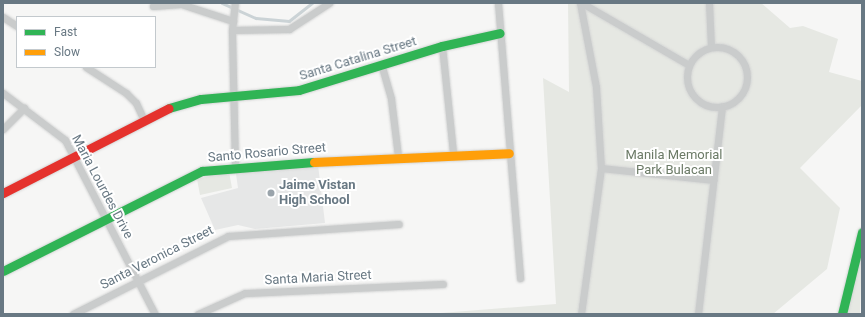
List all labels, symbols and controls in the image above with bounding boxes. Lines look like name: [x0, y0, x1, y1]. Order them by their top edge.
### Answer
legend: [16, 16, 156, 68]
text: Fast: [54, 25, 77, 39]
street label: Santa Catalina Street: [298, 34, 418, 84]
text: Slow: [54, 45, 80, 59]
street label: Maria Lourdes Drive: [68, 132, 136, 242]
street label: Santo Rosario Street: [207, 140, 327, 166]
park label: Manila Memorial Park Bulacan: [625, 148, 723, 179]
place label: Jaime Vistan High School: [279, 178, 355, 209]
marker: Jaime Vistan High School: [266, 188, 276, 198]
street label: Santa Veronica Street: [98, 223, 216, 293]
street label: Santa Maria Street: [264, 267, 372, 289]

